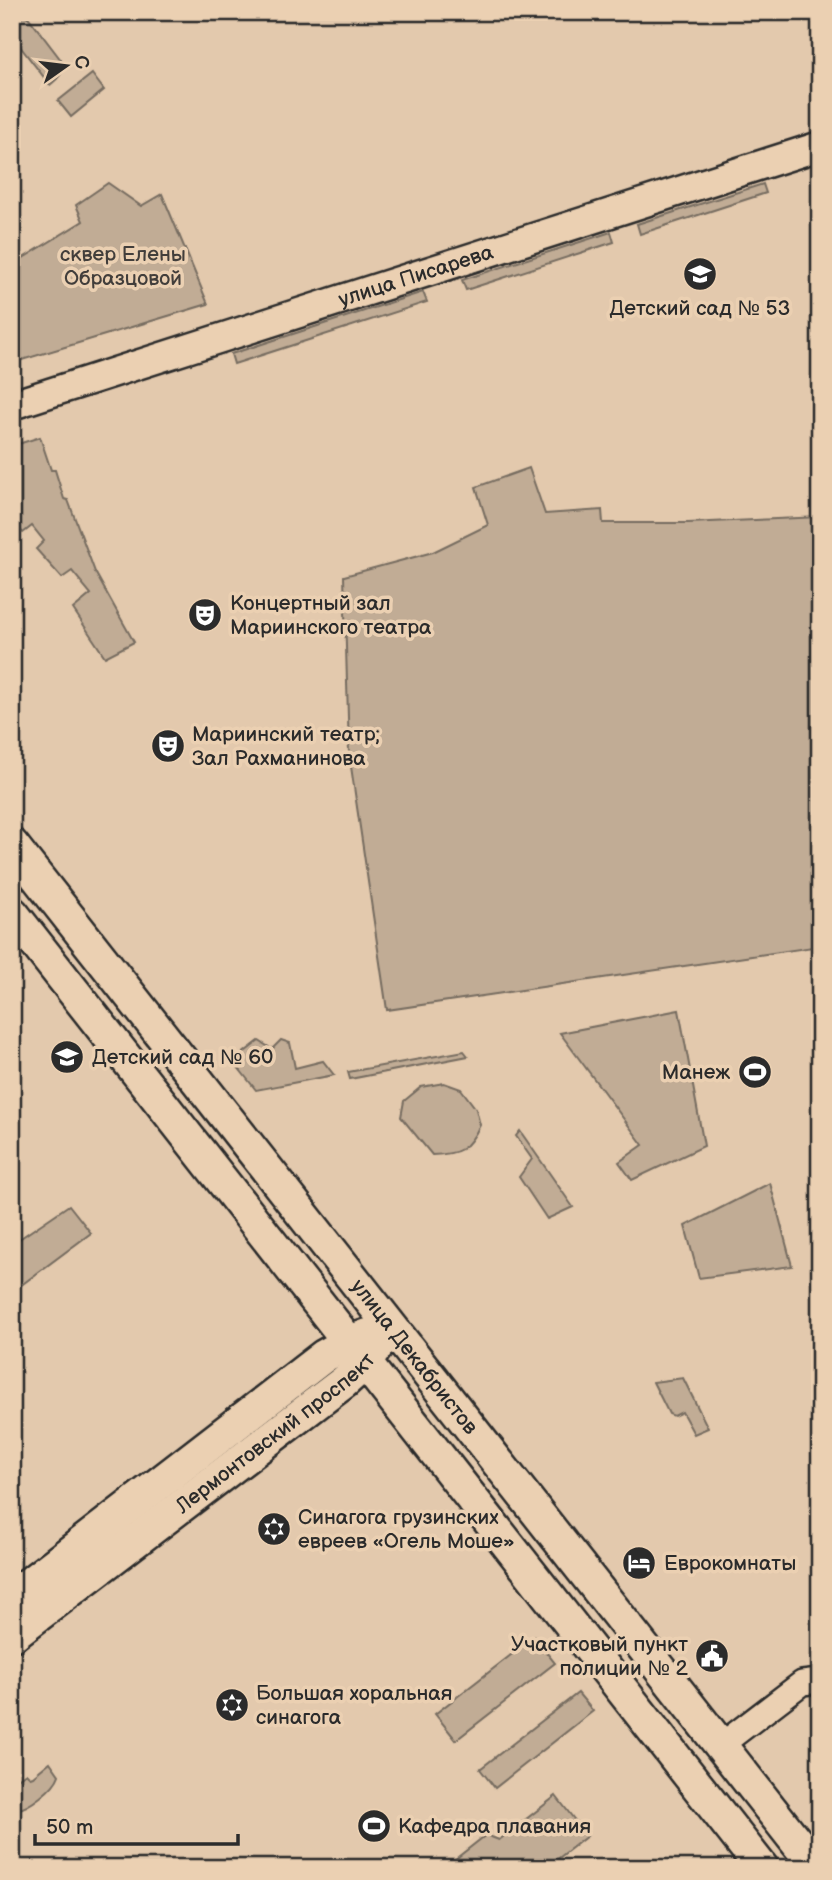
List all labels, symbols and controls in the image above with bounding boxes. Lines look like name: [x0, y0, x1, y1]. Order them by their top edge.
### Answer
north arrow: [32, 32, 102, 102]
text: С: [68, 53, 94, 71]
street label: улица Писарева: [335, 239, 497, 313]
park label: сквер Елены Образцовой: [60, 242, 186, 291]
school or university icon: Детский сад № 53: [681, 255, 719, 293]
place label: Детский сад № 53: [609, 296, 791, 321]
place label: Концертный зал Мариинского театра: [230, 591, 432, 640]
theatre icon: Концертный зал Мариинского театра: [186, 596, 224, 634]
place label: Мариинский театр; Зал Рахманинова: [192, 722, 380, 771]
theatre icon: Мариинский театр; Зал Рахманинова: [149, 727, 187, 765]
school or university icon: Детский сад № 60: [48, 1038, 86, 1076]
place label: Детский сад № 60: [92, 1045, 273, 1070]
sports icon: Манеж: [736, 1053, 774, 1091]
place label: Манеж: [662, 1060, 730, 1085]
street label: улица Декабристов: [346, 1274, 483, 1439]
street label: Лермонтовский проспект: [170, 1348, 381, 1519]
place label: Синагога грузинских евреев «Огель Моше»: [298, 1505, 515, 1554]
synagogue icon: Синагога грузинских евреев «Огель Моше»: [255, 1510, 293, 1548]
hotel icon: Еврокомнаты: [620, 1544, 658, 1582]
place label: Еврокомнаты: [664, 1551, 796, 1576]
place label: Участковый пункт полиции № 2: [511, 1632, 689, 1681]
public building icon: Участковый пункт полиции № 2: [693, 1637, 731, 1675]
place label: Большая хоральная синагога: [256, 1681, 452, 1730]
synagogue icon: Большая хоральная синагога: [213, 1686, 251, 1724]
scale bar: [35, 1803, 238, 1847]
sports icon: Кафедра плавания: [355, 1807, 393, 1845]
place label: Кафедра плавания: [398, 1814, 591, 1839]
text: 50 m: [46, 1815, 93, 1840]

